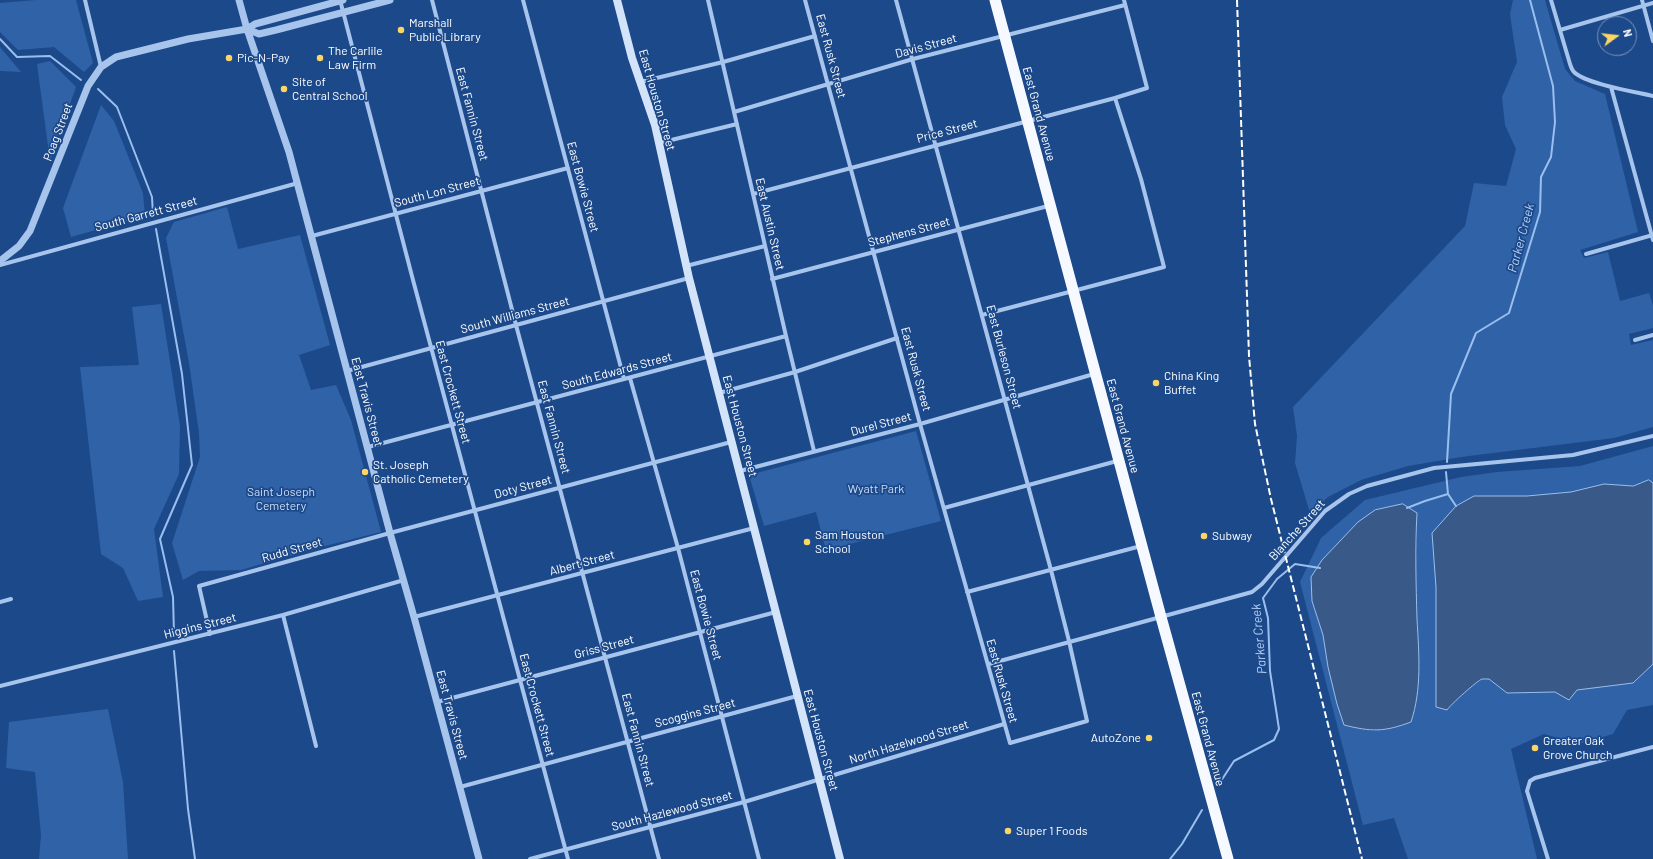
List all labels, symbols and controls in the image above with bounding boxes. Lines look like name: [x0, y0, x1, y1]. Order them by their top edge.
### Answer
street label: East Rusk Street: [813, 12, 849, 100]
place label: Marshall Public Library: [409, 16, 481, 44]
north arrow: [1597, 16, 1637, 56]
marker: Marshall Public Library: [396, 25, 406, 35]
text: N: [1621, 28, 1635, 38]
street label: Davis Street: [894, 31, 958, 61]
place label: The Carlile Law Firm: [328, 44, 383, 72]
street label: East Houston Street: [636, 48, 678, 152]
place label: Pic-N-Pay: [237, 51, 290, 65]
marker: Pic-N-Pay: [224, 53, 234, 63]
marker: The Carlile Law Firm: [315, 53, 325, 63]
street label: East Grand Avenue: [1019, 65, 1059, 163]
street label: East Fannin Street: [453, 66, 491, 162]
place label: Site of Central School: [292, 75, 368, 103]
marker: Site of Central School: [279, 84, 289, 94]
street label: Poag Street: [40, 101, 76, 163]
street label: Price Street: [915, 116, 979, 146]
street label: East Bowie Street: [564, 140, 602, 234]
street label: South Lon Street: [393, 174, 481, 210]
street label: East Austin Street: [752, 176, 788, 272]
street label: South Garrett Street: [93, 193, 199, 235]
water label: Parker Creek: [1504, 202, 1538, 274]
street label: Stephens Street: [866, 214, 952, 250]
street label: South Williams Street: [459, 294, 571, 336]
street label: East Burleson Street: [983, 303, 1025, 411]
street label: East Rusk Street: [898, 325, 934, 413]
street label: East Crockett Street: [432, 339, 474, 445]
street label: South Edwards Street: [560, 349, 674, 393]
street label: East Travis Street: [348, 356, 386, 448]
place label: China King Buffet: [1164, 369, 1219, 397]
street label: East Houston Street: [719, 373, 761, 479]
street label: East Grand Avenue: [1103, 377, 1143, 475]
marker: China King Buffet: [1151, 378, 1161, 388]
street label: East Fannin Street: [535, 379, 573, 475]
street label: Durel Street: [849, 409, 913, 439]
place label: St. Joseph Catholic Cemetery: [373, 458, 469, 486]
marker: St. Joseph Catholic Cemetery: [360, 467, 370, 477]
street label: Doty Street: [493, 472, 553, 502]
park label: Wyatt Park: [848, 482, 904, 496]
park label: Saint Joseph Cemetery: [247, 485, 315, 513]
street label: Blanche Street: [1266, 497, 1328, 563]
place label: Sam Houston School: [815, 528, 884, 556]
place label: Subway: [1212, 529, 1252, 543]
marker: Subway: [1199, 531, 1209, 541]
street label: Rudd Street: [260, 535, 324, 565]
marker: Sam Houston School: [802, 537, 812, 547]
street label: Albert Street: [548, 547, 616, 579]
street label: East Bowie Street: [687, 568, 725, 662]
water label: Parker Creek: [1248, 603, 1270, 675]
street label: Higgins Street: [162, 610, 238, 642]
street label: Griss Street: [573, 632, 635, 662]
street label: East Rusk Street: [983, 637, 1021, 725]
street label: East Crockett Street: [516, 652, 558, 758]
street label: East Travis Street: [433, 669, 471, 761]
street label: East Houston Street: [800, 687, 842, 793]
street label: East Grand Avenue: [1188, 690, 1228, 788]
street label: East Fannin Street: [619, 692, 657, 788]
street label: Scoggins Street: [653, 695, 737, 731]
street label: North Hazelwood Street: [848, 717, 970, 767]
place label: AutoZone: [1091, 731, 1141, 745]
marker: AutoZone: [1144, 733, 1154, 743]
place label: Greater Oak Grove Church: [1543, 734, 1612, 762]
marker: Greater Oak Grove Church: [1530, 743, 1540, 753]
street label: South Hazlewood Street: [610, 788, 734, 834]
place label: Super 1 Foods: [1016, 824, 1087, 838]
marker: Super 1 Foods: [1003, 826, 1013, 836]

